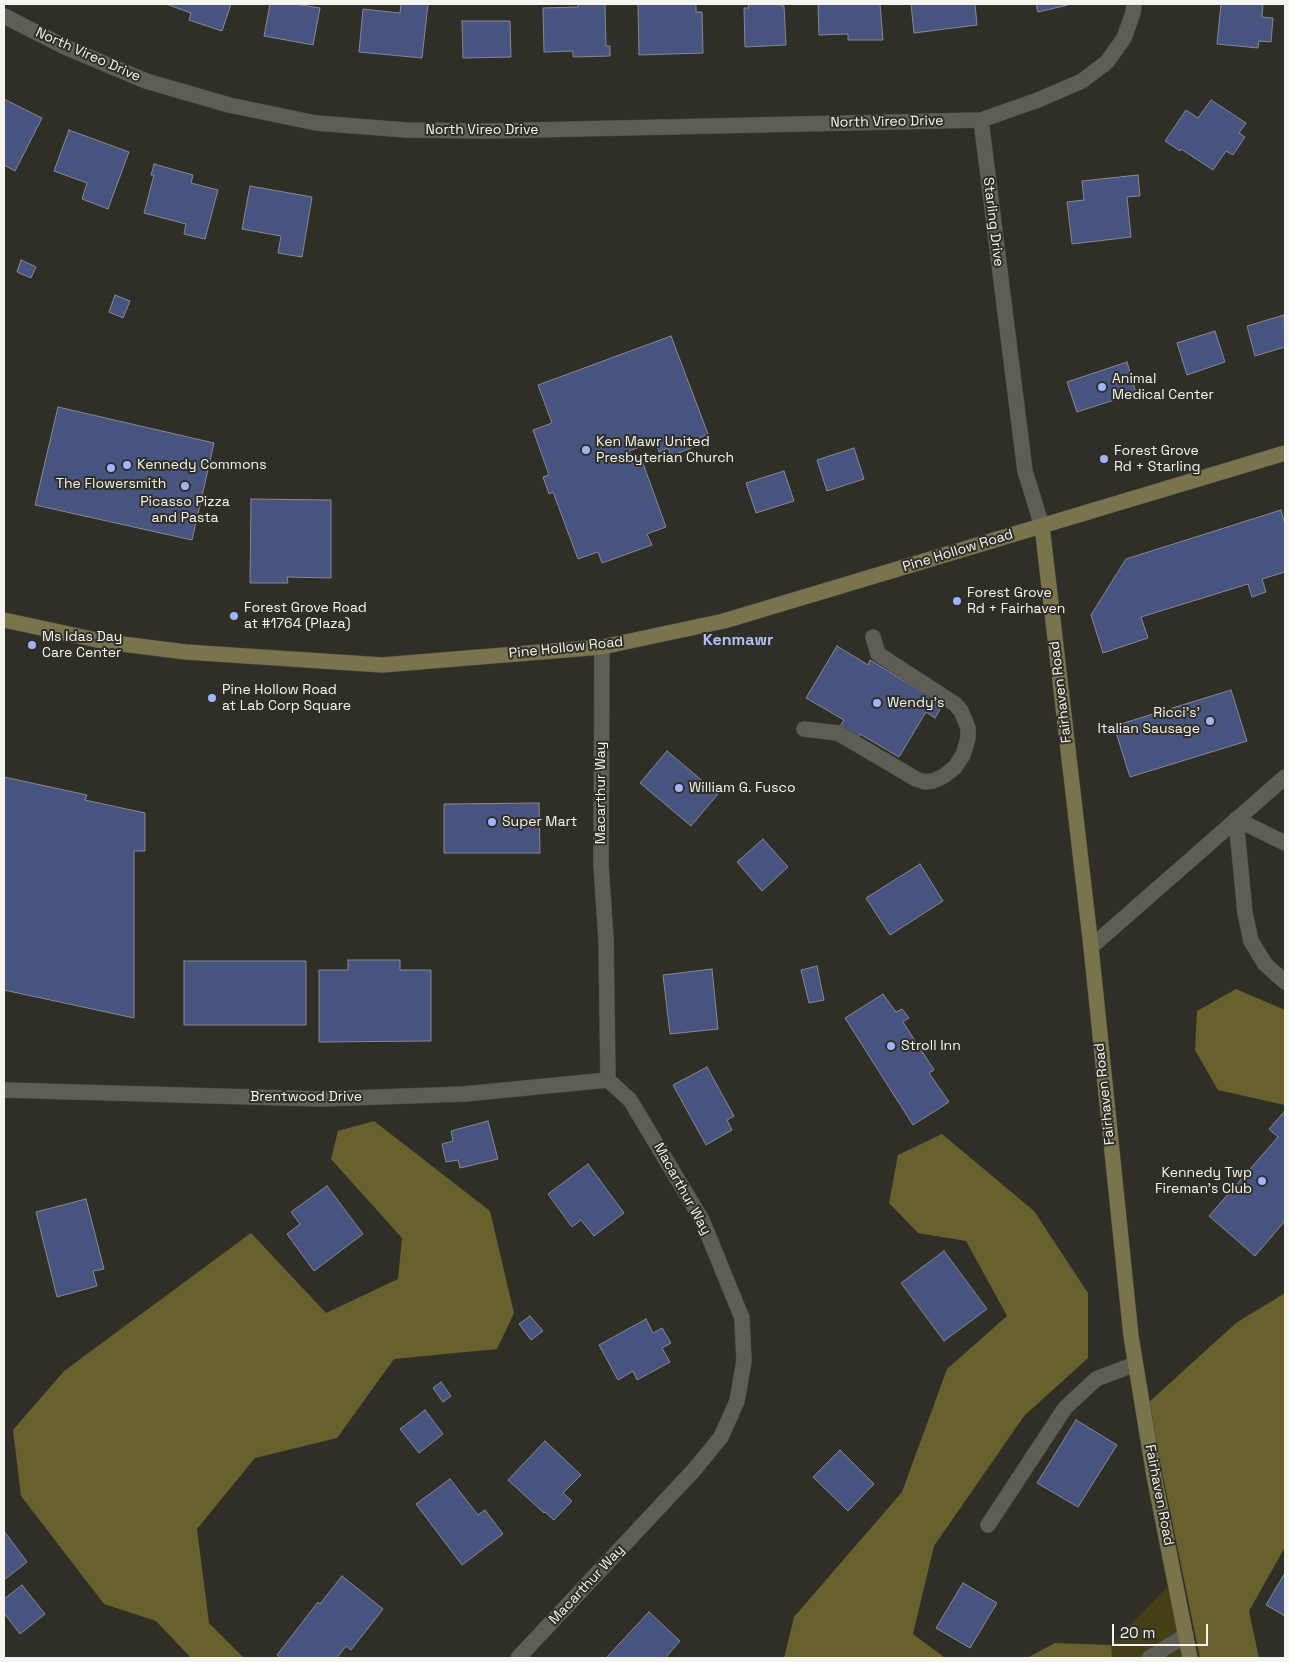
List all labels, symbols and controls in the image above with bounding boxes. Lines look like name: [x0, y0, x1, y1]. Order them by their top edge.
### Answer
street label: North Vireo Drive: [33, 24, 143, 86]
street label: North Vireo Drive: [830, 113, 944, 131]
street label: North Vireo Drive: [425, 122, 539, 138]
street label: Starling Drive: [979, 176, 1007, 268]
place label: Animal Medical Center: [1112, 371, 1214, 404]
marker: Animal Medical Center: [1096, 381, 1108, 393]
place label: Ken Mawr United Presbyterian Church: [596, 434, 734, 467]
place label: Forest Grove Rd + Starling: [1114, 443, 1200, 476]
marker: Ken Mawr United Presbyterian Church: [580, 444, 592, 456]
marker: Forest Grove Rd + Starling: [1098, 453, 1110, 465]
place label: Kennedy Commons: [137, 457, 267, 473]
marker: Kennedy Commons: [121, 459, 133, 471]
marker: The Flowersmith: [105, 462, 117, 474]
place label: The Flowersmith: [56, 476, 166, 492]
marker: Picasso Pizza and Pasta: [179, 480, 191, 492]
place label: Picasso Pizza and Pasta: [140, 494, 230, 526]
street label: Pine Hollow Road: [901, 526, 1015, 576]
place label: Forest Grove Rd + Fairhaven: [967, 585, 1065, 618]
marker: Forest Grove Rd + Fairhaven: [951, 595, 963, 607]
place label: Forest Grove Road at #1764 (Plaza): [244, 600, 367, 632]
marker: Forest Grove Road at #1764 (Plaza): [228, 610, 240, 622]
place label: Ms Idas Day Care Center: [42, 629, 122, 662]
district label: Kenmawr: [703, 631, 773, 651]
street label: Pine Hollow Road: [508, 634, 624, 662]
marker: Ms Idas Day Care Center: [26, 639, 38, 651]
street label: Fairhaven Road: [1046, 640, 1076, 744]
place label: Pine Hollow Road at Lab Corp Square: [222, 682, 351, 714]
marker: Pine Hollow Road at Lab Corp Square: [206, 692, 218, 704]
place label: Wendy's: [887, 695, 944, 711]
marker: Wendy's: [871, 697, 883, 709]
place label: Ricci's' Italian Sausage: [1098, 705, 1200, 738]
marker: Ricci's' Italian Sausage: [1204, 715, 1216, 727]
street label: Macarthur Way: [593, 742, 609, 844]
place label: William G. Fusco: [689, 780, 796, 796]
marker: William G. Fusco: [673, 782, 685, 794]
place label: Super Mart: [502, 814, 577, 830]
marker: Super Mart: [486, 816, 498, 828]
place label: Stroll Inn: [901, 1038, 961, 1054]
marker: Stroll Inn: [885, 1040, 897, 1052]
street label: Fairhaven Road: [1091, 1042, 1119, 1146]
street label: Brentwood Drive: [250, 1089, 362, 1105]
street label: Macarthur Way: [650, 1140, 714, 1238]
place label: Kennedy Twp Fireman's Club: [1155, 1165, 1252, 1198]
marker: Kennedy Twp Fireman's Club: [1256, 1175, 1268, 1187]
street label: Fairhaven Road: [1141, 1443, 1177, 1547]
street label: Macarthur Way: [546, 1542, 628, 1628]
scale bar: [1114, 1614, 1210, 1646]
text: 20 m: [1120, 1623, 1155, 1642]

